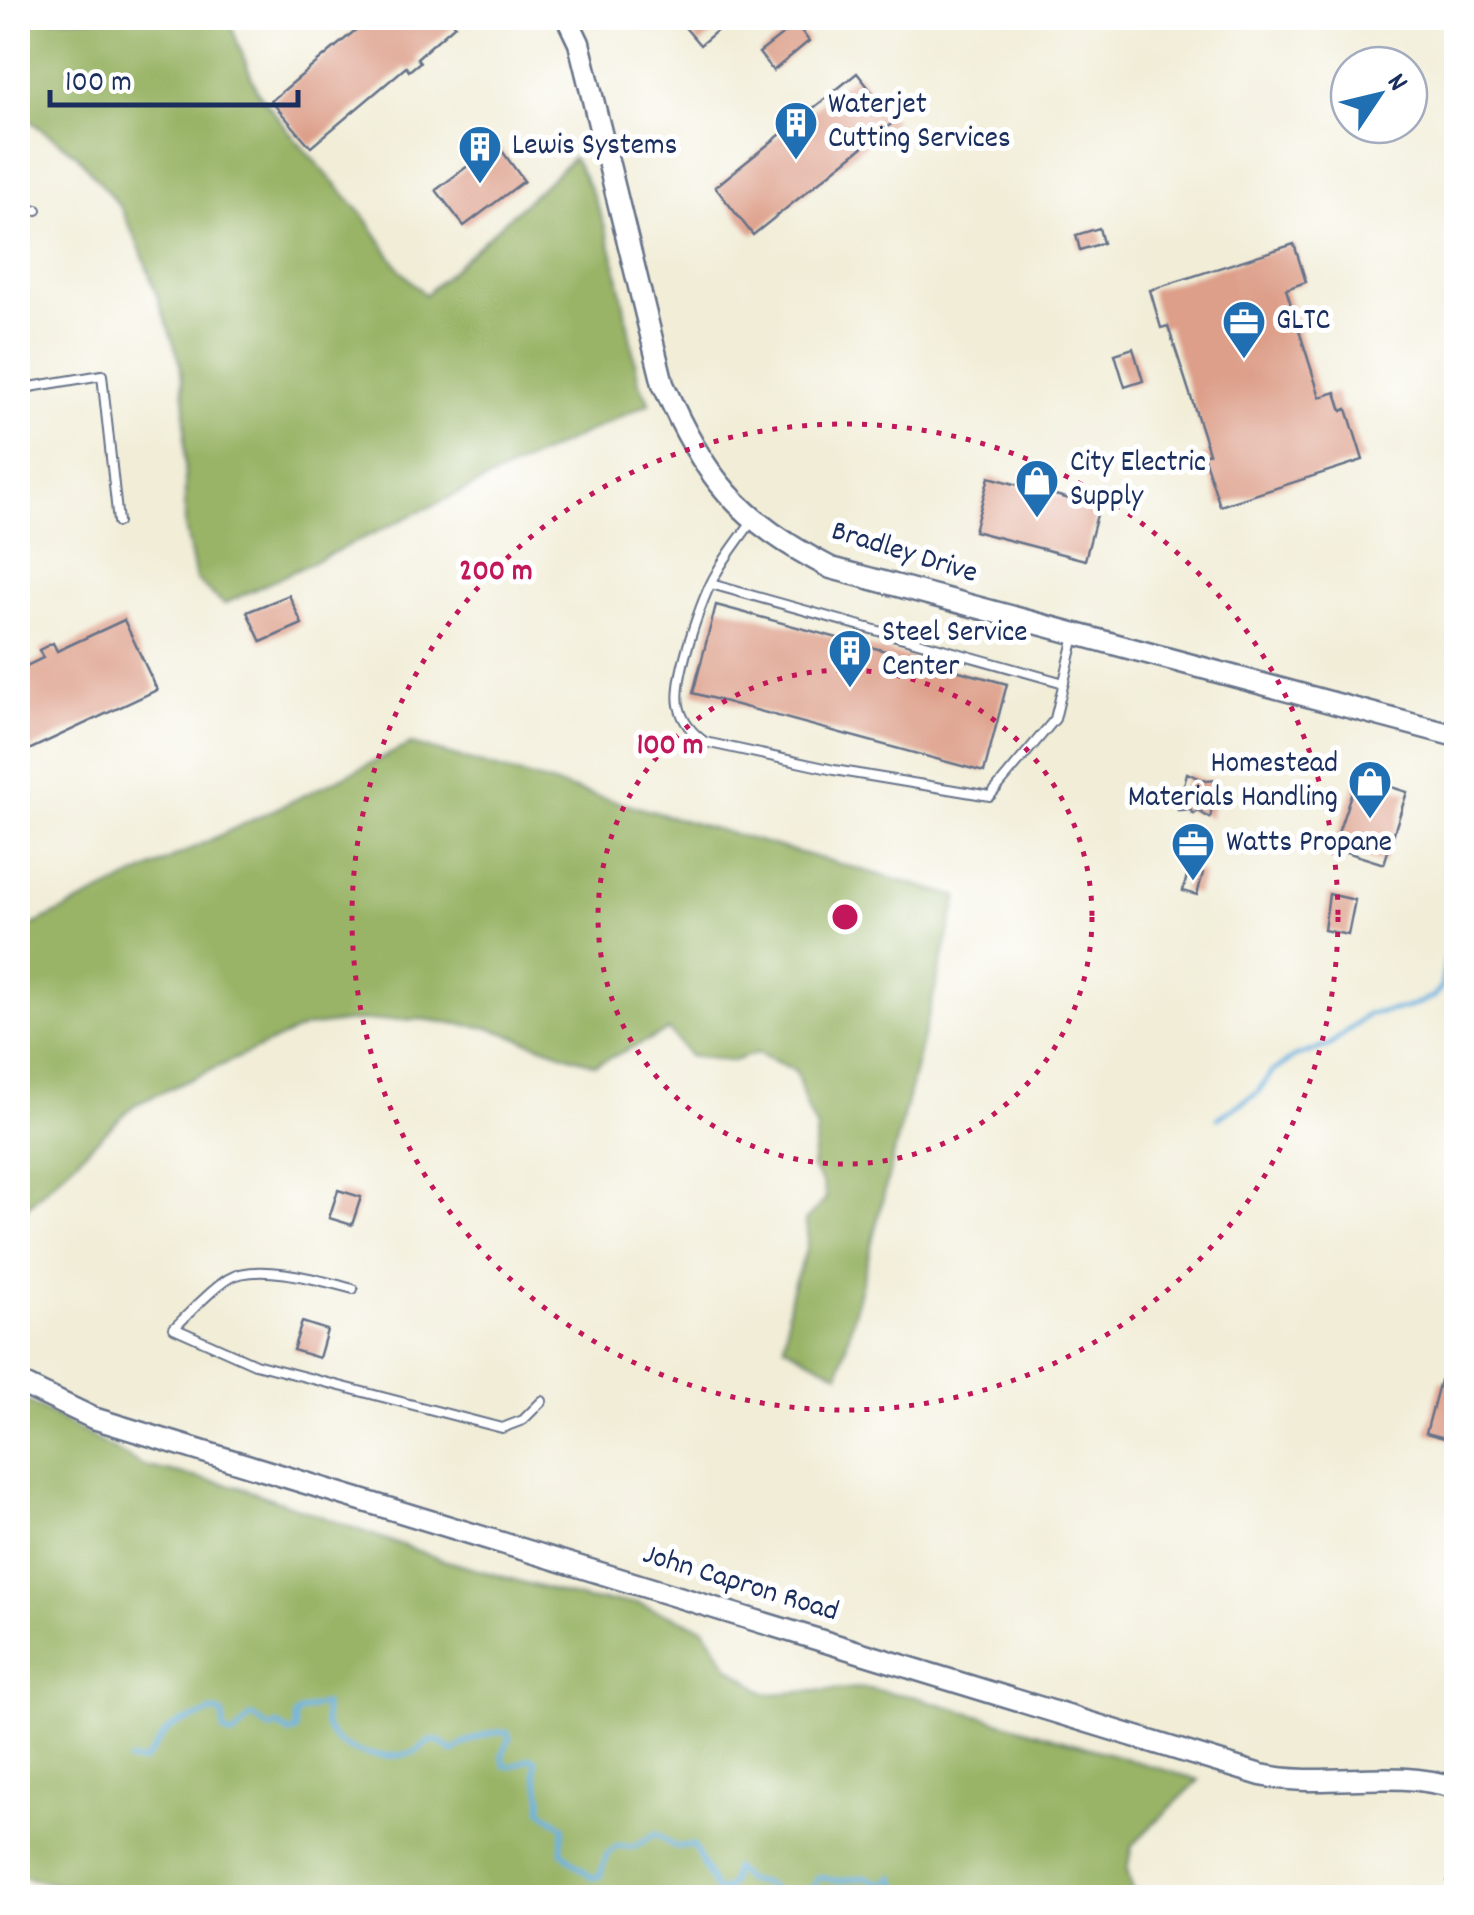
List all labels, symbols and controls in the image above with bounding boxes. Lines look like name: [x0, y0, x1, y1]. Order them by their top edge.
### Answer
scale bar: [50, 45, 298, 107]
north arrow: [1329, 45, 1429, 145]
text: 100 m: [65, 63, 132, 106]
text: N: [1375, 66, 1416, 101]
place label: Waterjet Cutting Services: [828, 85, 1011, 162]
building icon: Waterjet Cutting Services: [773, 100, 819, 161]
building icon: Lewis Systems: [457, 124, 503, 185]
place label: Lewis Systems: [512, 126, 677, 169]
office icon: GLTC: [1221, 299, 1267, 360]
place label: GLTC: [1276, 301, 1330, 344]
place label: City Electric Supply: [1070, 443, 1206, 520]
shop icon: City Electric Supply: [1014, 458, 1060, 519]
street label: Bradley Drive: [826, 511, 982, 597]
text: 200 m: [459, 552, 533, 595]
place label: Steel Service Center: [882, 613, 1028, 690]
building icon: Steel Service Center: [827, 628, 873, 689]
text: 100 m: [637, 726, 703, 769]
place label: Homestead Materials Handling: [1128, 744, 1338, 821]
shop icon: Homestead Materials Handling: [1347, 759, 1393, 820]
office icon: Watts Propane: [1170, 821, 1216, 882]
place label: Watts Propane: [1226, 823, 1392, 866]
centre of rings: [827, 899, 863, 935]
street label: John Capron Road: [637, 1535, 843, 1635]

